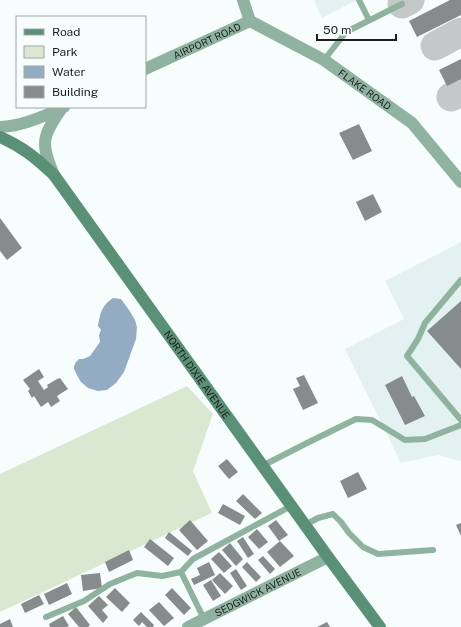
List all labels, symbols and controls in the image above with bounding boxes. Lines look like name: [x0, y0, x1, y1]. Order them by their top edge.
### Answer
legend: [16, 16, 146, 108]
scale bar: [317, 16, 396, 42]
street label: AIRPORT ROAD: [171, 20, 243, 61]
text: 50 m: [323, 23, 351, 37]
text: Road: [52, 25, 80, 39]
text: Park: [52, 45, 78, 59]
text: Water: [52, 65, 86, 79]
street label: FLAKE ROAD: [336, 66, 394, 112]
text: Building: [52, 85, 98, 99]
street label: NORTH DIXIE AVENUE: [162, 328, 233, 421]
street label: SEDGWICK AVENUE: [213, 565, 303, 619]

